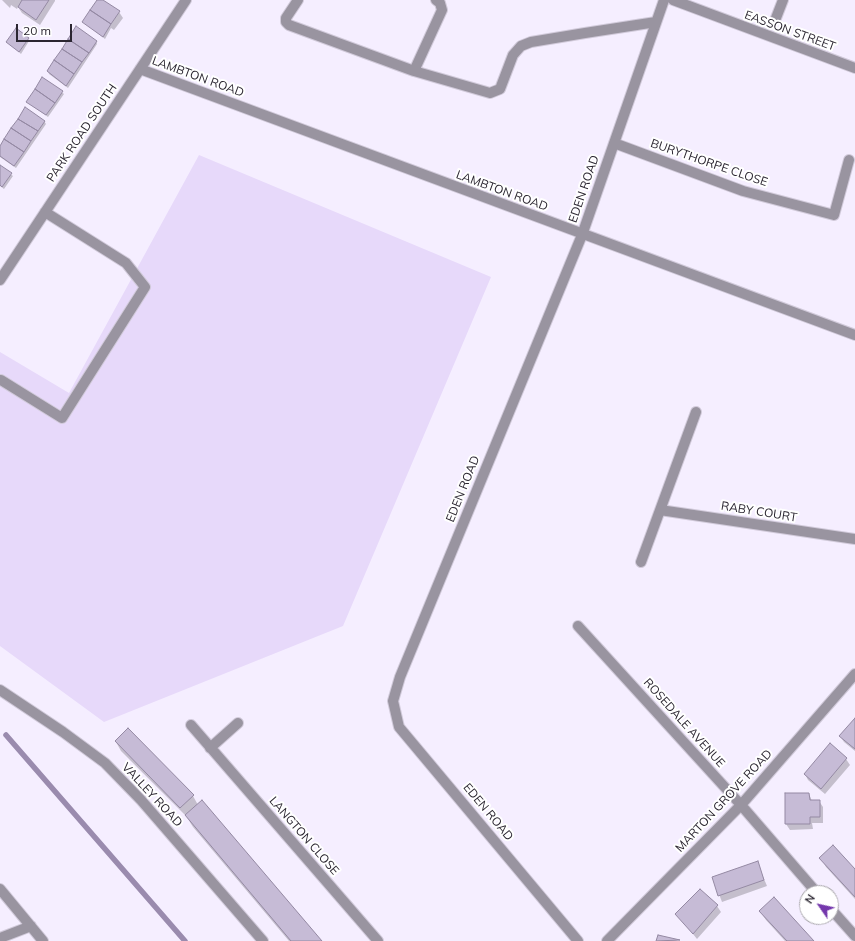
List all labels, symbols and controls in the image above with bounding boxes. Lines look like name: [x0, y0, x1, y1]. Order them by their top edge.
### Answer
street label: EASSON STREET: [742, 8, 838, 54]
scale bar: [18, 16, 74, 42]
text: 20 m: [23, 23, 51, 38]
street label: LAMBTON ROAD: [150, 54, 246, 100]
street label: PARK ROAD SOUTH: [44, 81, 120, 185]
street label: BURYTHORPE CLOSE: [649, 136, 769, 190]
street label: EDEN ROAD: [566, 153, 602, 225]
street label: LAMBTON ROAD: [454, 168, 550, 214]
street label: EDEN ROAD: [443, 454, 483, 524]
street label: RABY COURT: [720, 499, 798, 525]
street label: ROSEDALE AVENUE: [640, 676, 728, 770]
street label: MARTON GROVE ROAD: [673, 747, 775, 855]
street label: VALLEY ROAD: [119, 760, 185, 830]
street label: EDEN ROAD: [460, 780, 516, 844]
street label: LANGTON CLOSE: [266, 794, 342, 878]
north arrow: [799, 885, 839, 925]
text: N: [802, 891, 818, 906]

